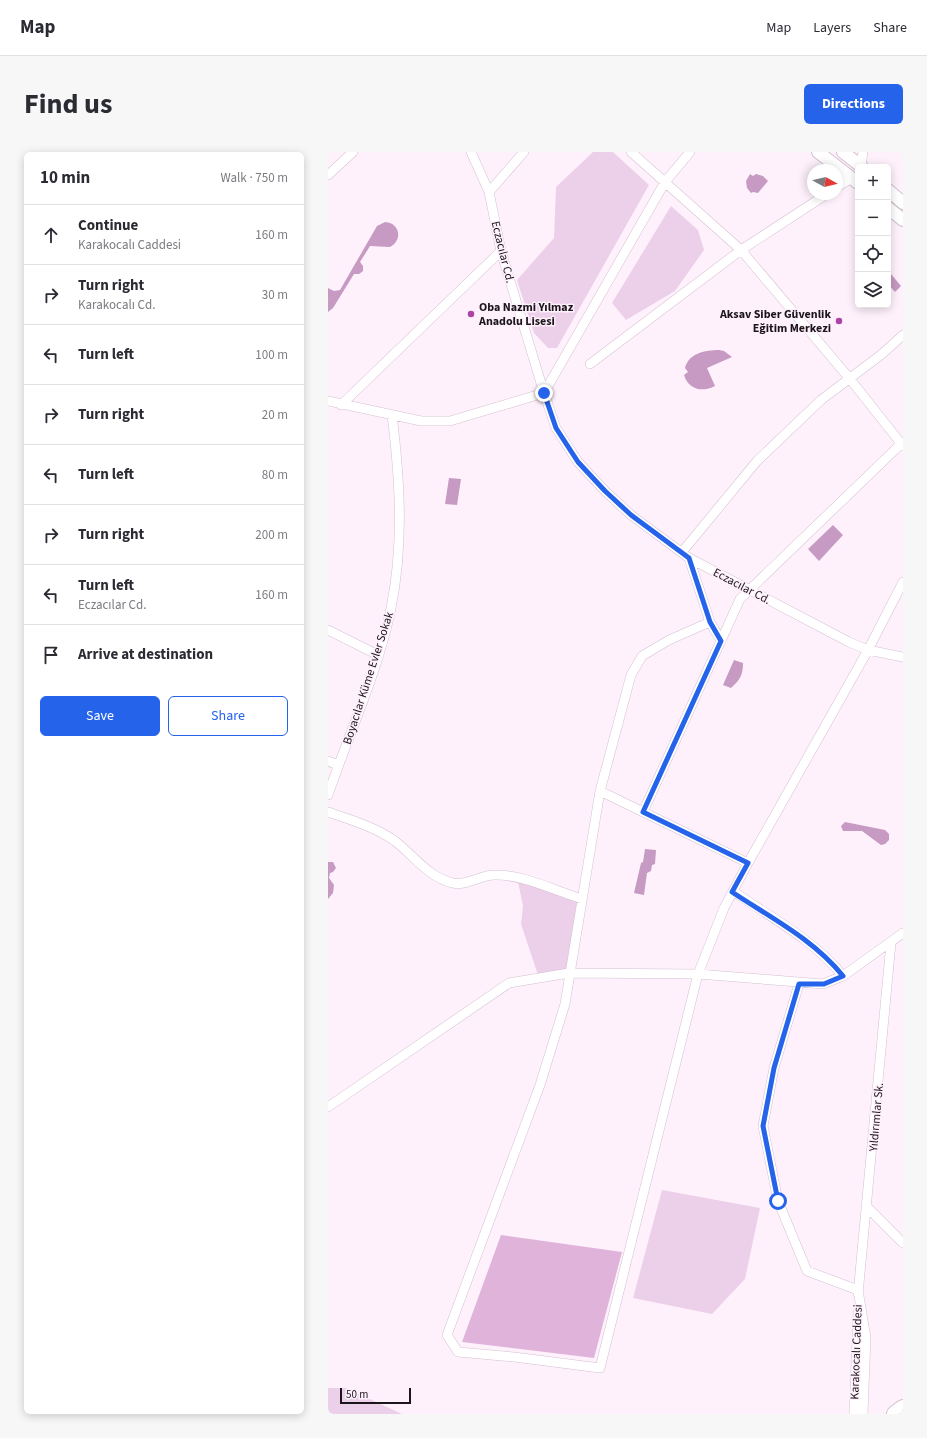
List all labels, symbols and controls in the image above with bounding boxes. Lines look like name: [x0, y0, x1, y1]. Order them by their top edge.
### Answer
text: Map: [20, 14, 55, 41]
text: Map: [766, 18, 791, 38]
text: Layers: [813, 18, 851, 38]
text: Share: [873, 18, 907, 38]
text: Find us: [24, 84, 112, 124]
button: Directions: [804, 84, 903, 124]
north arrow: [807, 164, 843, 200]
map controls: [855, 164, 891, 308]
button: +: [855, 164, 891, 200]
text: 10 min: [40, 166, 90, 190]
text: Walk · 750 m: [220, 169, 288, 187]
button: −: [855, 200, 891, 236]
text: Continue: [78, 215, 138, 236]
street label: Eczacılar Cd.: [487, 219, 518, 285]
icon: ahead: [40, 224, 62, 246]
text: 160 m: [255, 226, 288, 244]
text: Karakocalı Caddesi: [78, 236, 181, 254]
button: locate: [855, 236, 891, 272]
button: layers: [855, 272, 891, 308]
text: Turn right: [78, 275, 144, 296]
icon: right: [40, 284, 62, 306]
text: 30 m: [262, 286, 288, 304]
text: Karakocalı Cd.: [78, 296, 155, 314]
place label: Oba Nazmi Yılmaz Anadolu Lisesi: [478, 299, 574, 330]
place label: Aksav Siber Güvenlik Eğitim Merkezi: [719, 306, 831, 337]
marker: Oba Nazmi Yılmaz Anadolu Lisesi: [466, 309, 476, 319]
marker: Aksav Siber Güvenlik Eğitim Merkezi: [834, 316, 844, 326]
icon: left: [40, 344, 62, 366]
text: Turn left: [78, 344, 134, 365]
text: 100 m: [255, 346, 288, 364]
route end: [535, 384, 553, 402]
icon: right: [40, 404, 62, 426]
text: Turn right: [78, 404, 144, 425]
text: 20 m: [262, 406, 288, 424]
icon: left: [40, 464, 62, 486]
text: Turn left: [78, 464, 134, 485]
text: 80 m: [262, 466, 288, 484]
icon: right: [40, 524, 62, 546]
text: Turn right: [78, 524, 144, 545]
text: 200 m: [255, 526, 288, 544]
street label: Eczacılar Cd.: [710, 564, 774, 609]
text: Turn left: [78, 575, 134, 596]
icon: left: [40, 584, 62, 606]
text: 160 m: [255, 586, 288, 604]
text: Eczacılar Cd.: [78, 596, 146, 614]
street label: Boyacılar Küme Evler Sokak: [339, 609, 398, 747]
icon: arrive: [40, 644, 62, 666]
text: Arrive at destination: [78, 644, 213, 665]
button: Save: [40, 696, 160, 736]
button: Share: [168, 696, 288, 736]
street label: Yıldırımlar Sk.: [865, 1082, 888, 1153]
route start: [769, 1192, 787, 1210]
street label: Karakocalı Caddesi: [846, 1304, 867, 1400]
scale bar: [340, 1386, 411, 1405]
text: 50 m: [346, 1387, 368, 1402]

